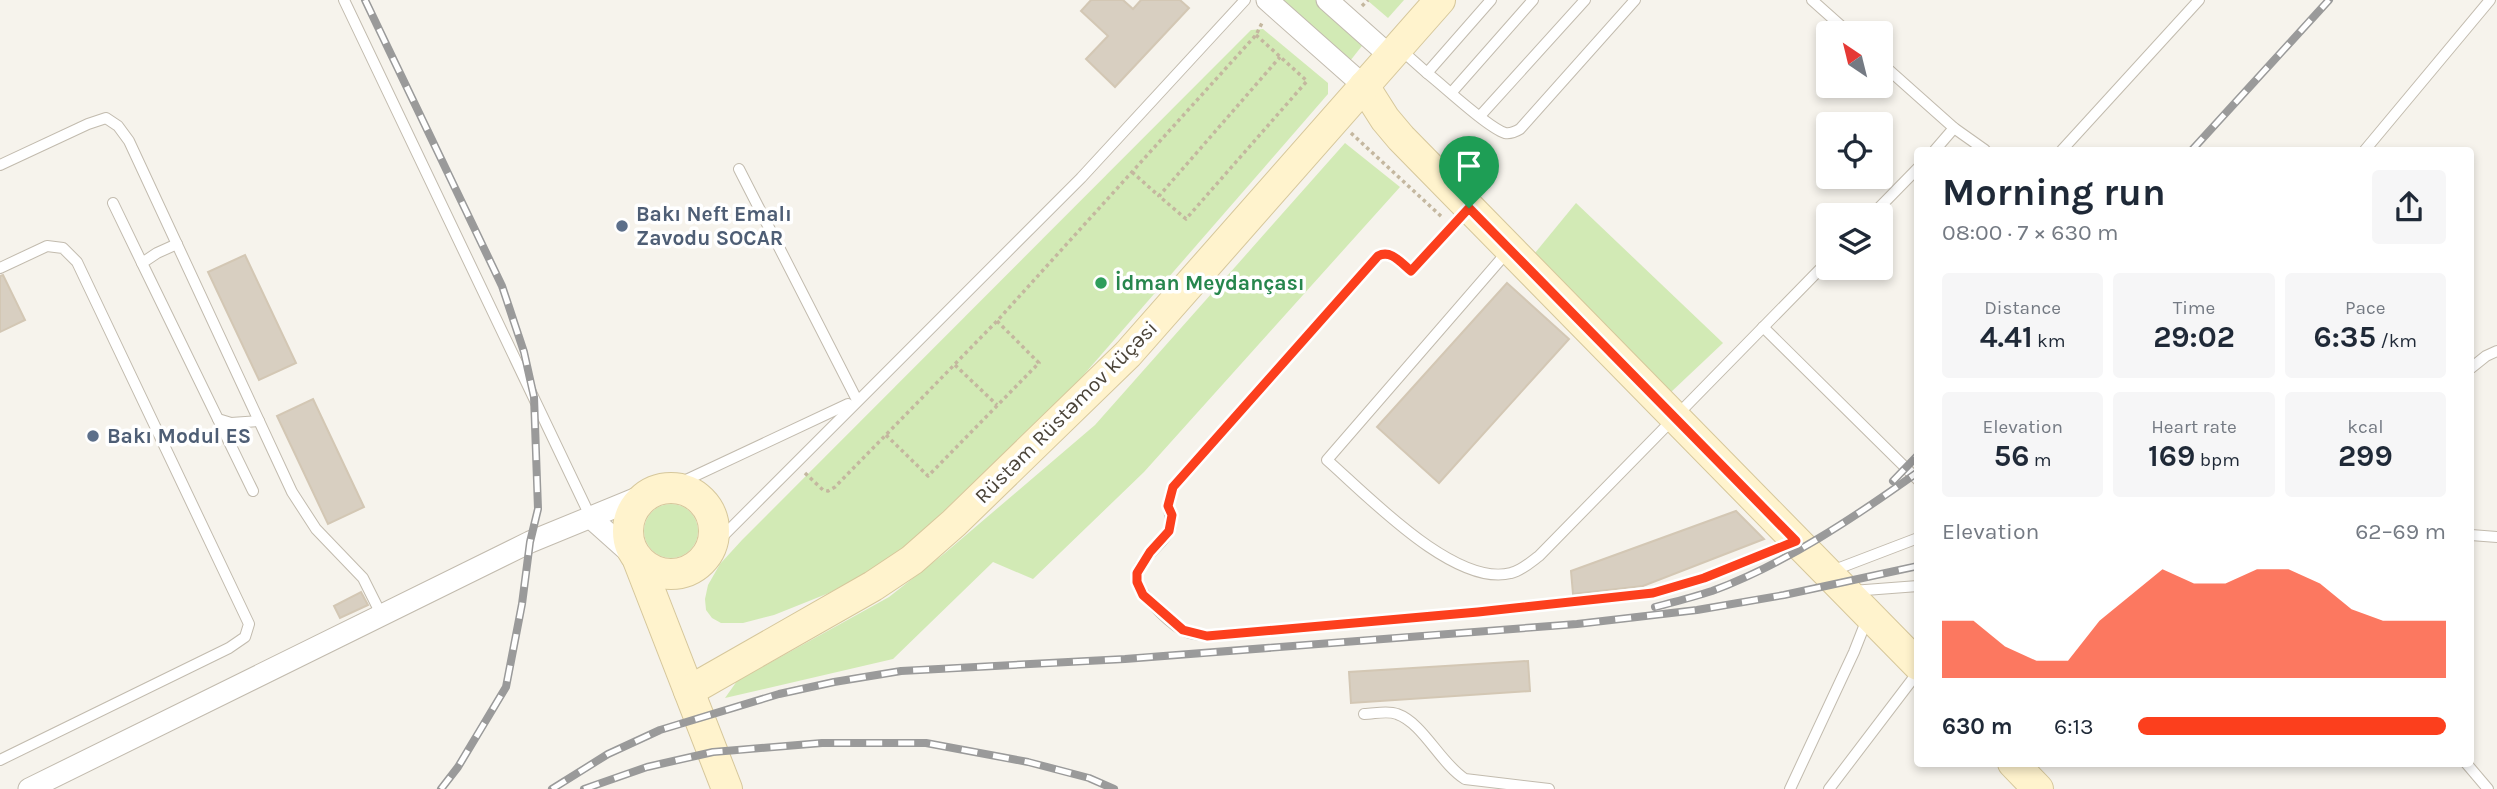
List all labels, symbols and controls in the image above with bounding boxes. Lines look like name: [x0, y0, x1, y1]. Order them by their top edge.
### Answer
north arrow: [1816, 21, 1894, 98]
map controls: [1816, 21, 1893, 280]
button: locate: [1816, 112, 1893, 189]
pin: [1439, 136, 1499, 208]
icon: arrive: [1450, 147, 1488, 185]
text: Morning run: [1942, 170, 2166, 215]
button: share: [2372, 170, 2446, 244]
place label: Bakı Neft Emalı Zavodu SOCAR: [636, 202, 792, 250]
button: layers: [1816, 203, 1893, 280]
marker: Bakı Neft Emalı Zavodu SOCAR: [614, 218, 630, 234]
text: 08:00 · 7 × 630 m: [1942, 219, 2119, 246]
place label: İdman Meydançası: [1115, 270, 1305, 295]
marker: İdman Meydançası: [1093, 275, 1109, 291]
text: Distance: [1984, 297, 2061, 319]
text: Time: [2173, 297, 2215, 319]
text: Pace: [2345, 297, 2386, 319]
street label: Rüstəm Rüstəmov küçəsi: [970, 316, 1162, 508]
text: 4.41: [1980, 319, 2033, 355]
text: 29:02: [2153, 319, 2235, 355]
text: 6:35: [2314, 319, 2376, 355]
text: km: [2033, 330, 2066, 352]
text: /km: [2376, 330, 2417, 352]
text: Elevation: [1982, 416, 2063, 438]
text: Heart rate: [2151, 416, 2237, 438]
text: kcal: [2347, 416, 2383, 438]
place label: Bakı Modul ES: [107, 424, 251, 448]
marker: Bakı Modul ES: [85, 428, 101, 444]
text: 56: [1994, 438, 2029, 474]
text: 169: [2148, 438, 2195, 474]
text: 299: [2338, 438, 2393, 474]
text: m: [2029, 449, 2052, 471]
text: bpm: [2195, 449, 2240, 471]
text: Elevation: [1942, 518, 2039, 545]
text: 62–69 m: [2355, 518, 2446, 545]
text: 630 m: [1942, 713, 2012, 740]
text: 6:13: [2054, 713, 2094, 740]

